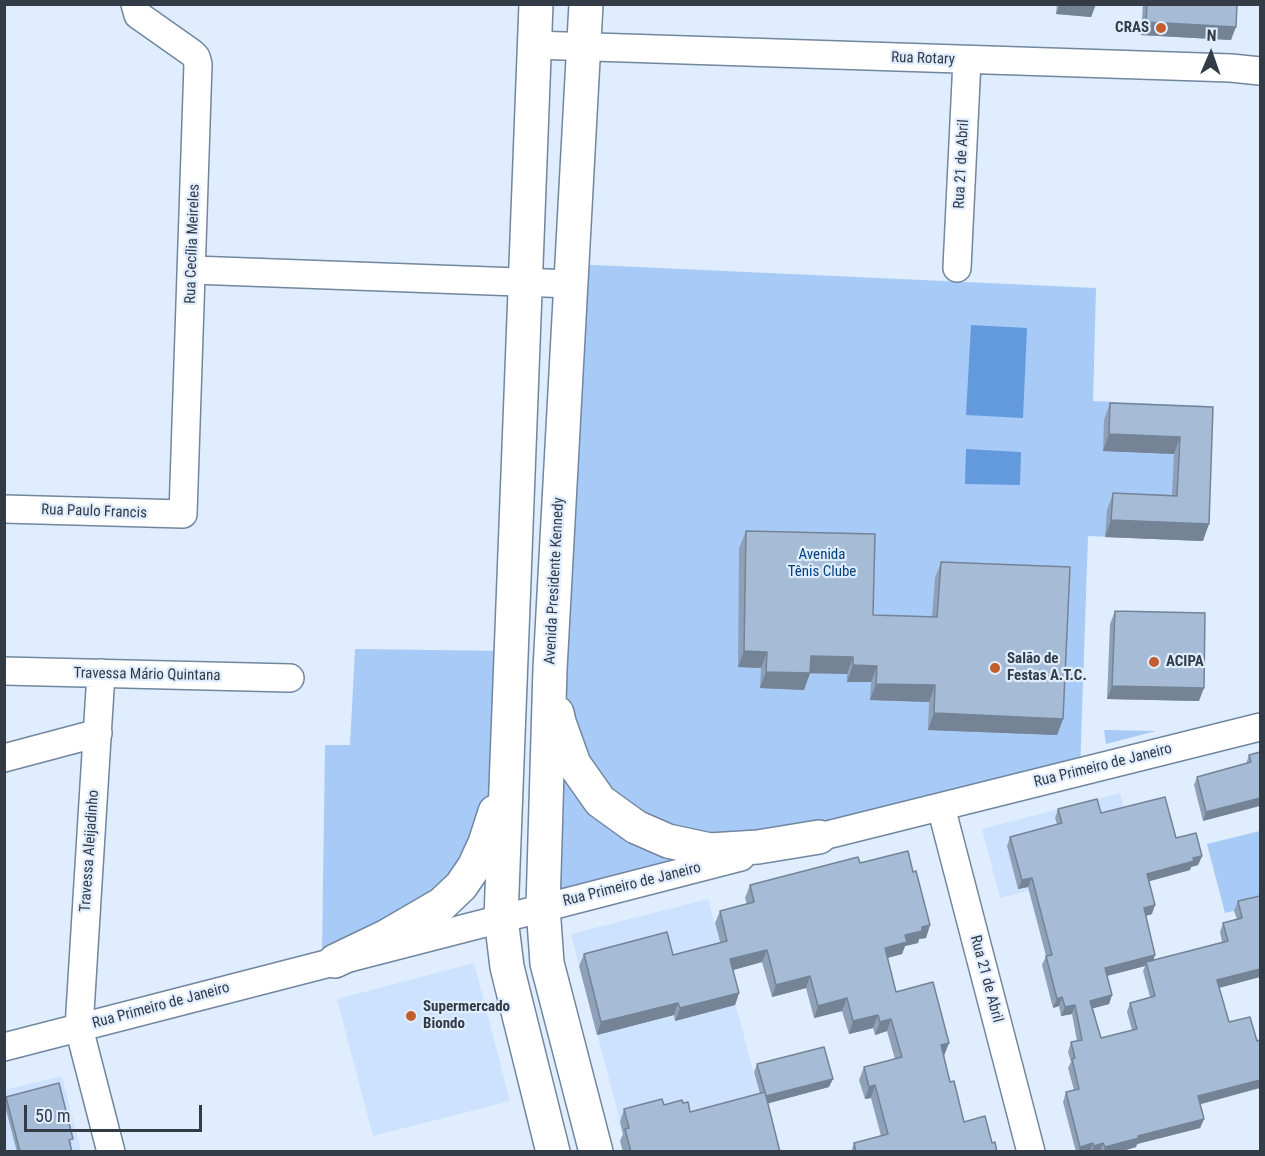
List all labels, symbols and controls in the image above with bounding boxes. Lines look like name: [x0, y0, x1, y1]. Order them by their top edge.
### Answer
place label: CRAS: [1115, 19, 1149, 37]
marker: CRAS: [1154, 21, 1168, 35]
north arrow: [1181, 24, 1241, 84]
text: N: [1206, 26, 1217, 45]
street label: Rua Rotary: [891, 49, 955, 69]
street label: Rua 21 de Abril: [951, 119, 973, 209]
street label: Rua Cecília Meireles: [182, 184, 204, 304]
street label: Avenida Presidente Kennedy: [542, 497, 568, 665]
street label: Rua Paulo Francis: [41, 501, 147, 523]
park label: Avenida Tênis Clube: [788, 546, 856, 581]
place label: Salão de Festas A.T.C.: [1007, 650, 1087, 685]
place label: ACIPA: [1166, 653, 1204, 671]
marker: ACIPA: [1147, 655, 1161, 669]
marker: Salão de Festas A.T.C.: [988, 661, 1002, 675]
street label: Travessa Mário Quintana: [73, 665, 221, 685]
street label: Rua Primeiro de Janeiro: [1032, 740, 1174, 792]
street label: Travessa Aleijadinho: [77, 789, 103, 913]
street label: Rua Primeiro de Janeiro: [561, 859, 703, 911]
street label: Rua 21 de Abril: [966, 933, 1006, 1025]
street label: Rua Primeiro de Janeiro: [90, 979, 232, 1033]
place label: Supermercado Biondo: [423, 998, 510, 1033]
marker: Supermercado Biondo: [404, 1009, 418, 1023]
scale bar: [27, 1093, 206, 1131]
text: 50 m: [35, 1105, 70, 1126]

